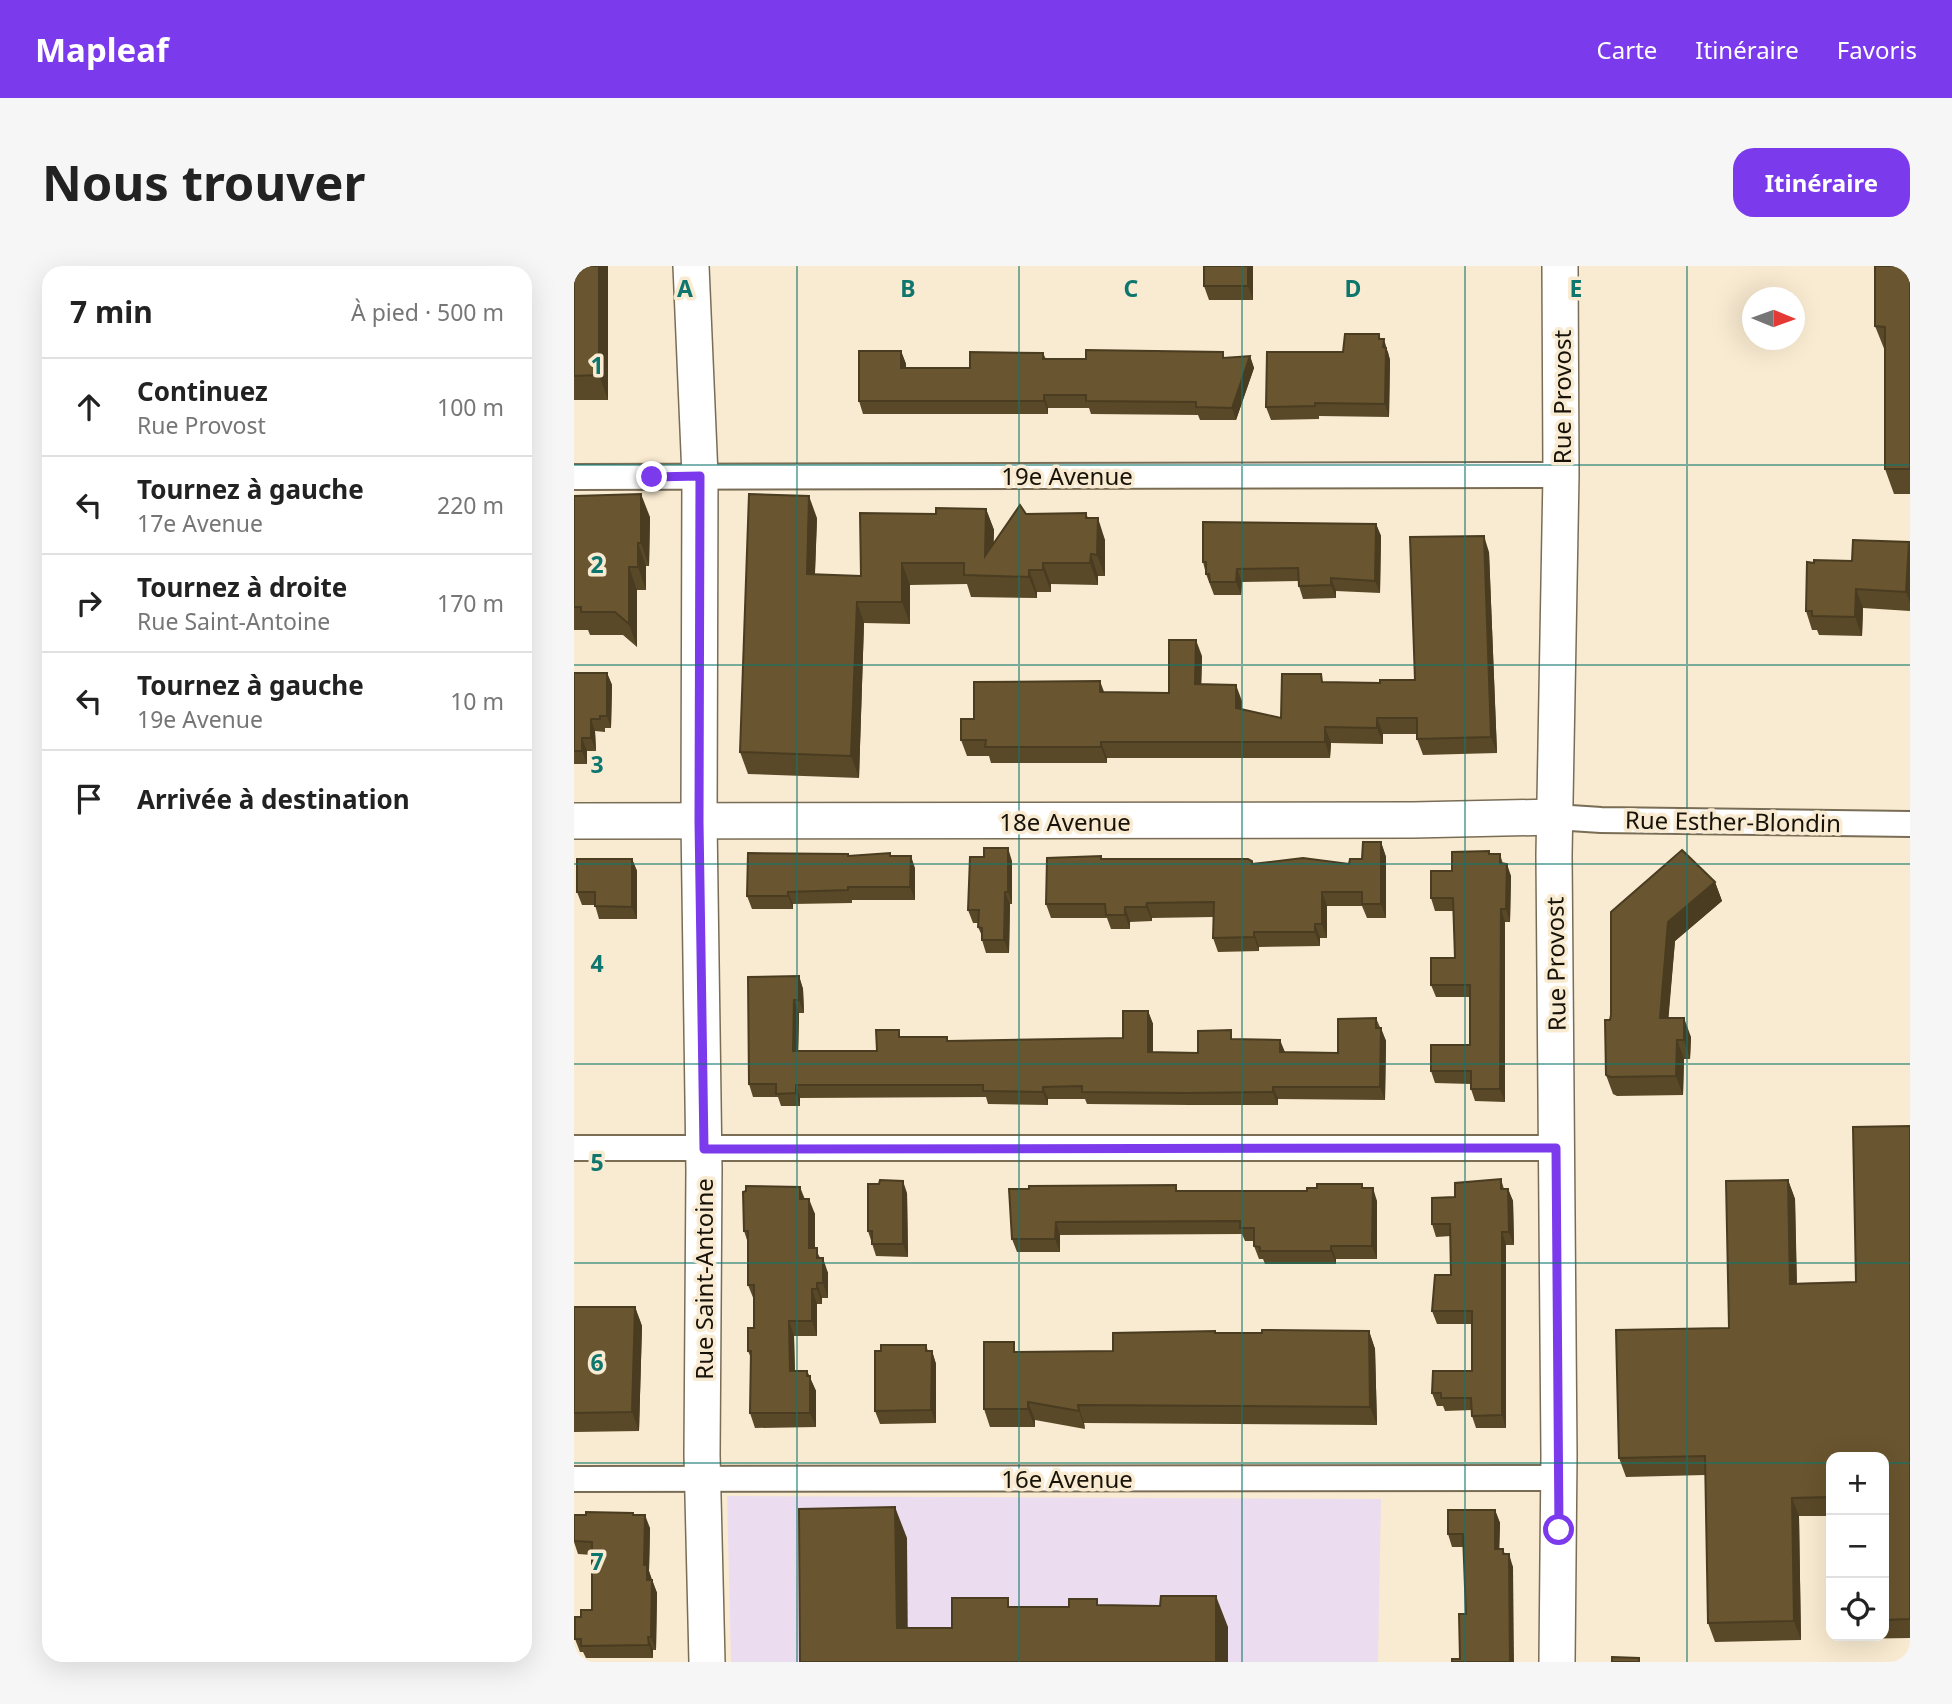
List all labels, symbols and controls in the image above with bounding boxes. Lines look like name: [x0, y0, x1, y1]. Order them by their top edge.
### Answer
text: Mapleaf: [35, 27, 169, 72]
text: Carte: [1597, 33, 1657, 66]
text: Itinéraire: [1695, 33, 1799, 66]
text: Favoris: [1837, 33, 1917, 66]
button: Itinéraire: [1733, 148, 1910, 217]
text: Nous trouver: [42, 149, 365, 215]
text: A: [677, 272, 693, 304]
text: B: [900, 272, 916, 304]
text: C: [1124, 272, 1139, 304]
text: D: [1345, 272, 1361, 304]
text: E: [1570, 272, 1582, 304]
north arrow: [1742, 287, 1805, 350]
text: 7 min: [70, 291, 153, 332]
text: À pied · 500 m: [351, 296, 504, 328]
street label: Rue Provost: [1545, 329, 1578, 464]
text: 1: [590, 349, 604, 381]
text: Continuez: [137, 373, 268, 409]
icon: ahead: [70, 388, 108, 426]
text: 100 m: [437, 391, 504, 423]
text: Rue Provost: [137, 409, 266, 441]
street label: 19e Avenue: [1001, 459, 1133, 492]
route end: [636, 461, 667, 492]
text: Tournez à gauche: [137, 471, 364, 507]
icon: left: [70, 486, 108, 524]
text: 220 m: [437, 489, 504, 521]
text: 17e Avenue: [137, 507, 263, 539]
text: 2: [590, 548, 604, 580]
text: Tournez à droite: [137, 569, 347, 605]
icon: right: [70, 584, 108, 622]
text: 170 m: [437, 587, 504, 619]
text: Rue Saint-Antoine: [137, 605, 330, 637]
text: Tournez à gauche: [137, 667, 364, 703]
icon: left: [70, 682, 108, 720]
text: 10 m: [450, 685, 504, 717]
text: 19e Avenue: [137, 703, 263, 735]
text: 3: [590, 748, 604, 780]
icon: arrive: [70, 780, 108, 818]
text: Arrivée à destination: [137, 781, 410, 817]
street label: Rue Esther-Blondin: [1625, 803, 1841, 839]
street label: 18e Avenue: [999, 805, 1131, 838]
street label: Rue Provost: [1537, 896, 1573, 1031]
text: 4: [590, 947, 604, 979]
text: 5: [590, 1146, 604, 1178]
street label: Rue Saint-Antoine: [687, 1178, 720, 1380]
text: 6: [590, 1346, 604, 1378]
map controls: [1826, 1452, 1889, 1641]
button: +: [1826, 1452, 1889, 1515]
street label: 16e Avenue: [1001, 1462, 1133, 1495]
route start: [1543, 1514, 1574, 1545]
button: −: [1826, 1515, 1889, 1578]
text: 7: [590, 1545, 604, 1577]
button: locate: [1826, 1578, 1889, 1641]

